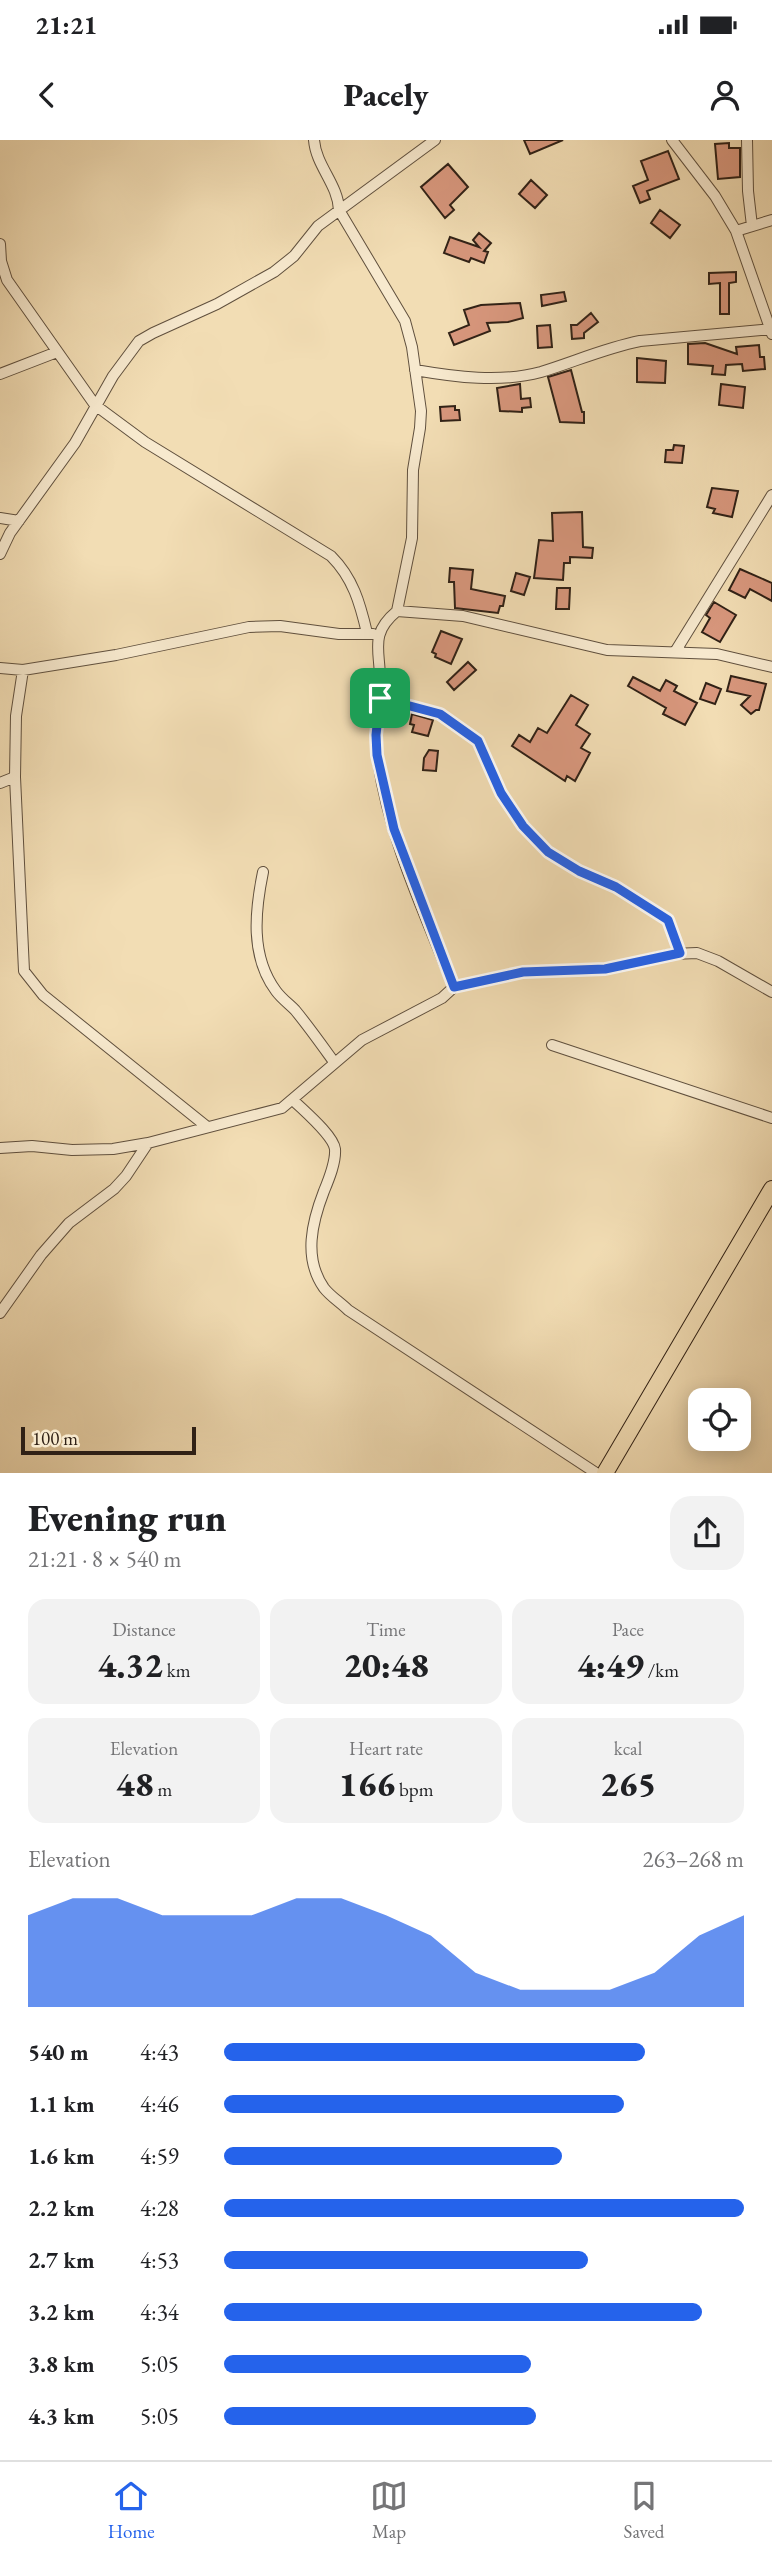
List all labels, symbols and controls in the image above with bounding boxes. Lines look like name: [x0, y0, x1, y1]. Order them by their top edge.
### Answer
text: 21:21: [35, 8, 97, 42]
text: Pacely: [344, 74, 428, 116]
icon: back: [28, 76, 66, 114]
icon: person: [706, 76, 744, 114]
pin: [350, 668, 410, 728]
icon: arrive: [361, 679, 399, 717]
map controls: [688, 1388, 751, 1451]
button: locate: [688, 1388, 751, 1451]
scale bar: [21, 1424, 196, 1456]
text: 100 m: [32, 1426, 78, 1451]
text: Evening run: [28, 1493, 226, 1542]
button: share: [670, 1496, 744, 1570]
text: 21:21 · 8 × 540 m: [28, 1544, 181, 1574]
text: Distance: [112, 1617, 176, 1642]
text: Time: [366, 1617, 406, 1642]
text: Pace: [612, 1617, 644, 1642]
text: 4.32: [98, 1642, 163, 1687]
text: 20:48: [343, 1642, 429, 1687]
text: 4:49: [577, 1642, 644, 1687]
text: km: [163, 1658, 191, 1683]
text: /km: [644, 1658, 679, 1683]
text: Elevation: [110, 1736, 178, 1761]
text: Heart rate: [349, 1736, 423, 1761]
text: kcal: [614, 1736, 642, 1761]
text: 48: [116, 1761, 154, 1806]
text: 166: [339, 1761, 395, 1806]
text: 265: [600, 1761, 656, 1806]
text: m: [154, 1777, 172, 1802]
text: bpm: [395, 1777, 433, 1802]
text: Elevation: [28, 1844, 111, 1874]
text: 263–268 m: [643, 1844, 744, 1874]
text: 540 m: [28, 2037, 89, 2067]
text: 4:43: [140, 2037, 179, 2067]
text: 1.1 km: [28, 2089, 95, 2119]
text: 4:46: [140, 2089, 179, 2119]
text: 1.6 km: [28, 2141, 95, 2171]
text: 4:59: [140, 2141, 179, 2171]
text: 2.2 km: [28, 2193, 95, 2223]
text: 4:28: [140, 2193, 179, 2223]
text: 2.7 km: [28, 2245, 95, 2275]
text: 4:53: [140, 2245, 179, 2275]
text: 3.2 km: [28, 2297, 95, 2327]
text: 4:34: [140, 2297, 179, 2327]
text: 3.8 km: [28, 2349, 95, 2379]
text: 5:05: [140, 2349, 179, 2379]
text: 4.3 km: [28, 2401, 95, 2431]
text: 5:05: [140, 2401, 179, 2431]
tab: Home: [108, 2477, 155, 2544]
tab: Map: [370, 2477, 408, 2544]
tab: Saved: [624, 2477, 664, 2544]

